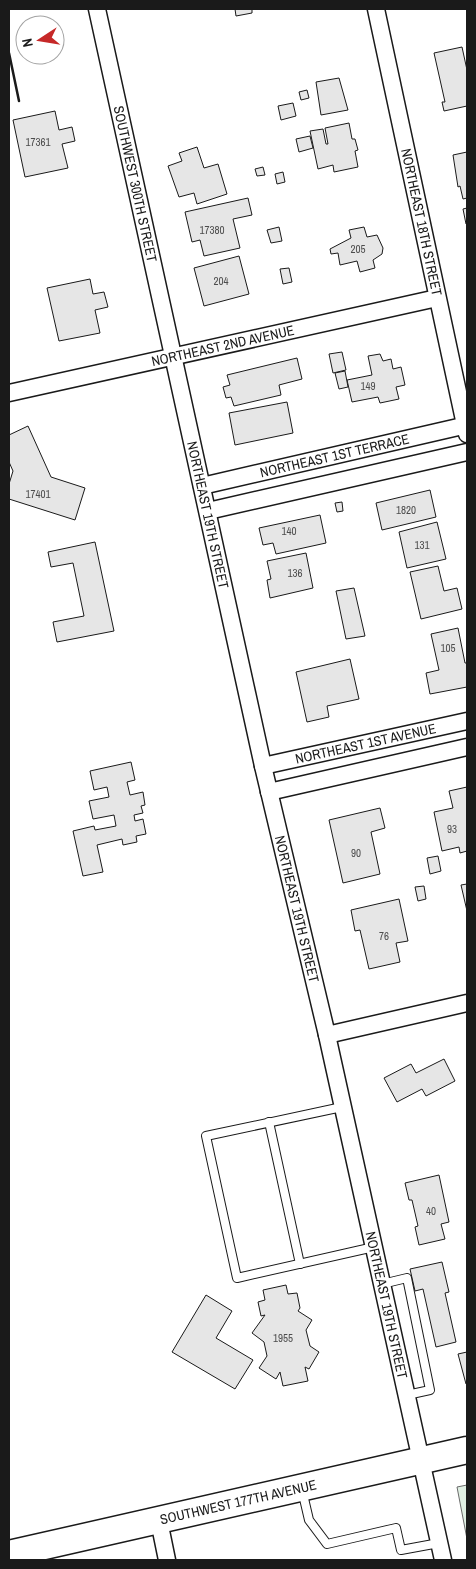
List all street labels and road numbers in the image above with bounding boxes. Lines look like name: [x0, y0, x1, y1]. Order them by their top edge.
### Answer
street label: SOUTHWEST 300TH STREET: [109, 104, 161, 264]
street label: NORTHEAST 18TH STREET: [397, 147, 446, 298]
street label: NORTHEAST 2ND AVENUE: [150, 321, 296, 370]
street label: NORTHEAST 1ST TERRACE: [258, 430, 411, 481]
street label: NORTHEAST 19TH STREET: [183, 440, 233, 590]
street label: NORTHEAST 1ST AVENUE: [293, 719, 438, 768]
street label: NORTHEAST 19TH STREET: [271, 834, 323, 984]
street label: NORTHEAST 19TH STREET: [362, 1230, 412, 1380]
street label: SOUTHWEST 177TH AVENUE: [158, 1475, 318, 1528]

